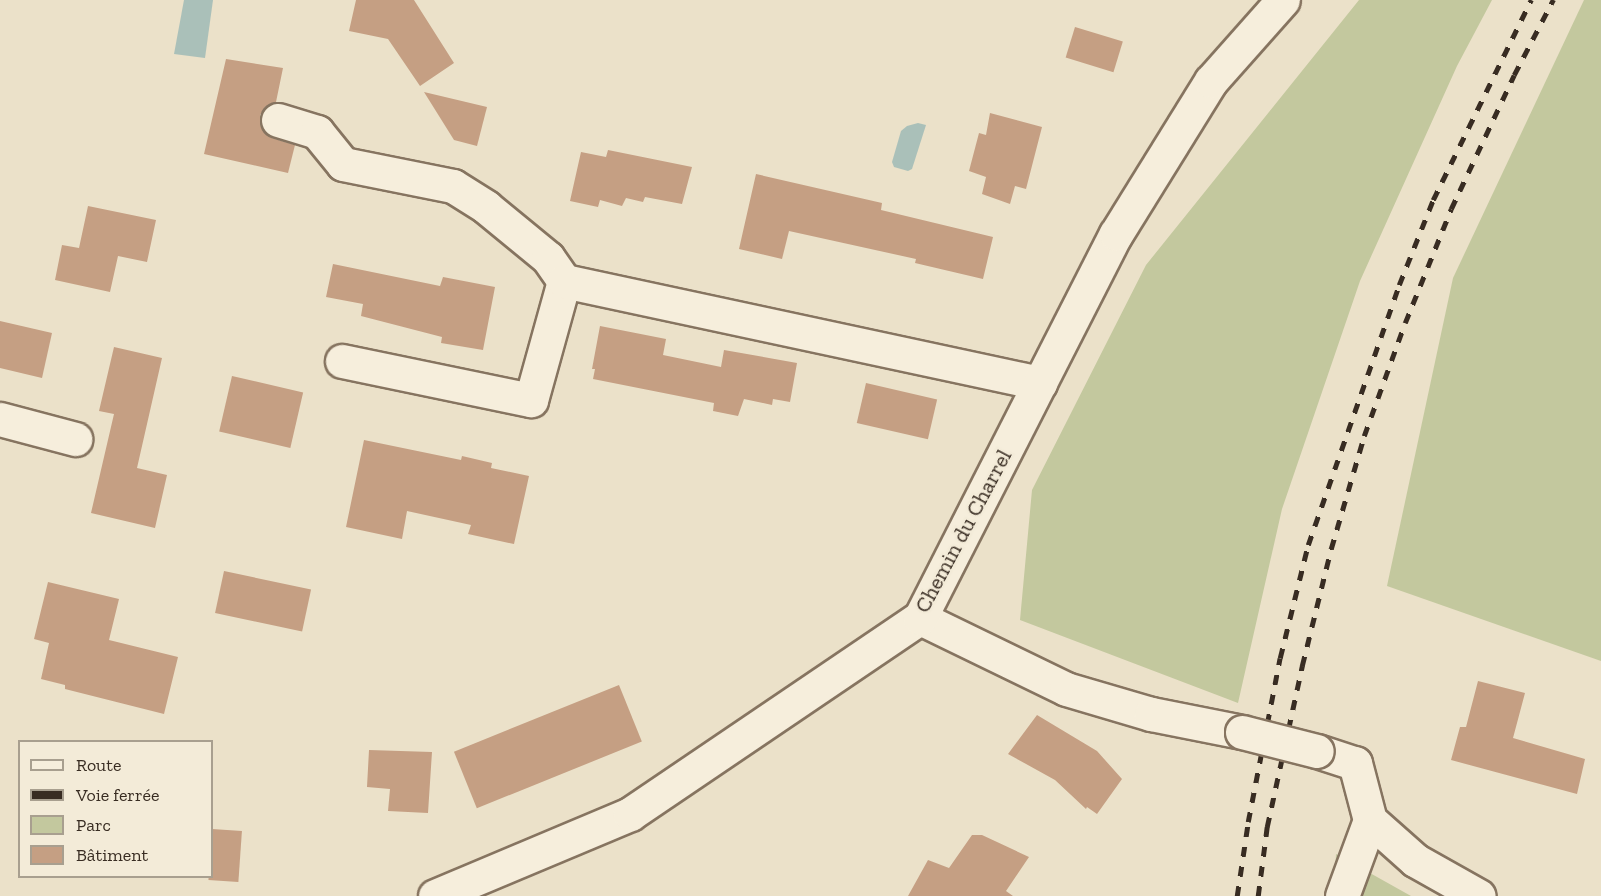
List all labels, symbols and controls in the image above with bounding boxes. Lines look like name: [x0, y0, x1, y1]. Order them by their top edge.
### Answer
street label: Chemin du Charrel: [909, 445, 1017, 617]
legend: [18, 740, 213, 878]
text: Route: [76, 754, 121, 776]
text: Voie ferrée: [76, 784, 159, 806]
text: Parc: [76, 814, 111, 836]
text: Bâtiment: [76, 844, 148, 866]

